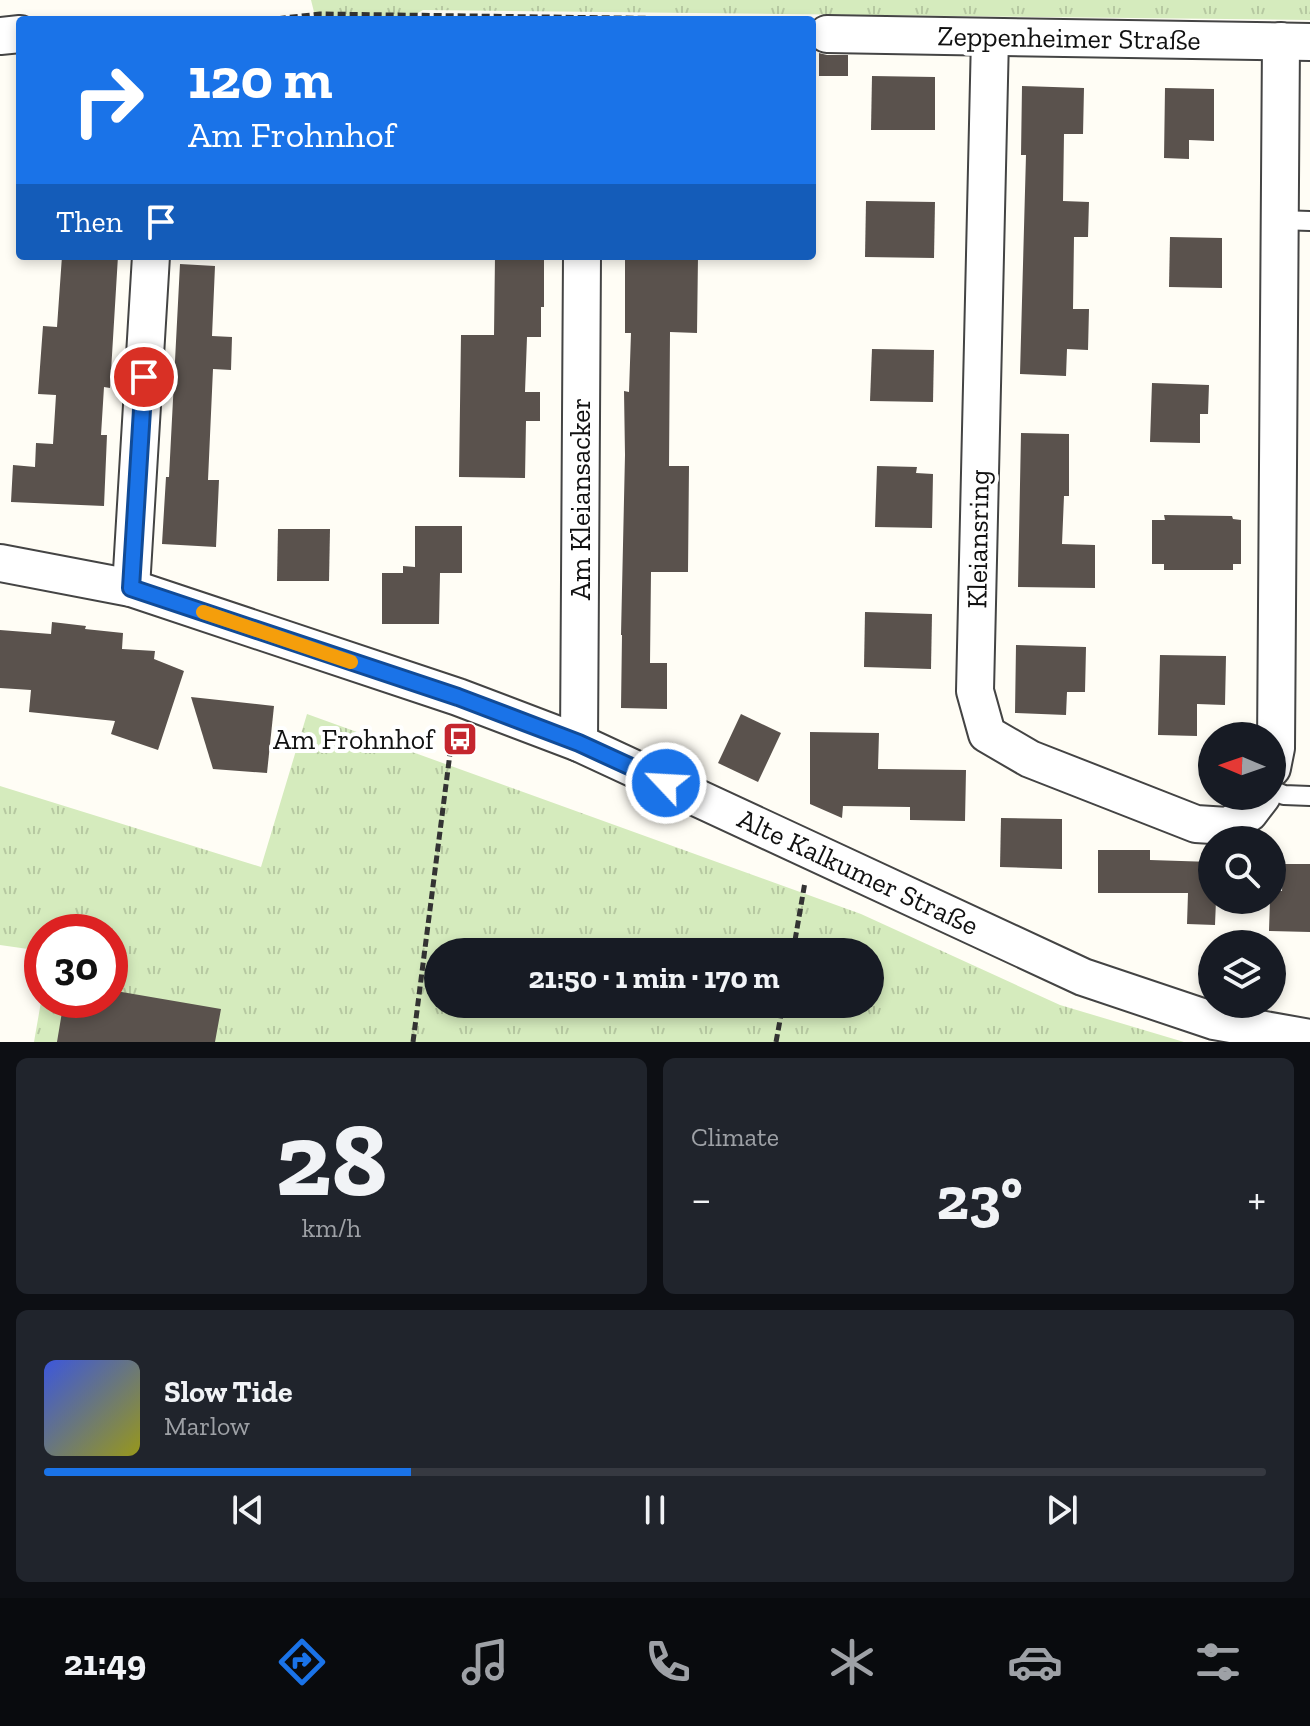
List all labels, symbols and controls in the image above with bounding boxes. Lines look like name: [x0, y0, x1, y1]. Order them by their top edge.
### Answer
street label: Zeppenheimer Straße: [937, 19, 1201, 57]
text: 120 m: [188, 45, 332, 112]
icon: right: [56, 48, 160, 152]
text: Am Frohnhof: [188, 113, 395, 156]
icon: arrive: [139, 200, 183, 244]
text: Then: [56, 204, 123, 240]
pin: [110, 343, 178, 411]
icon: arrive: [122, 355, 166, 399]
street label: Am Kleiansacker: [564, 398, 597, 600]
street label: Kleiansring: [960, 469, 996, 609]
bus stop icon: Am Frohnhof: [441, 720, 479, 758]
north arrow: [1198, 722, 1286, 810]
map controls: [1198, 722, 1286, 1018]
place label: Am Frohnhof: [273, 723, 436, 756]
position arrow: [624, 741, 708, 825]
street label: Alte Kalkumer Straße: [732, 802, 984, 942]
button: search: [1198, 826, 1286, 914]
speed limit sign: 30: [24, 914, 128, 1018]
button: layers: [1198, 930, 1286, 1018]
text: 21:50 · 1 min · 170 m: [528, 960, 780, 996]
text: 28: [276, 1097, 387, 1222]
text: Climate: [691, 1121, 779, 1153]
text: 23°: [937, 1162, 1023, 1234]
text: −: [691, 1172, 712, 1225]
text: +: [1247, 1172, 1266, 1225]
text: km/h: [302, 1212, 361, 1244]
text: Slow Tide: [164, 1374, 292, 1410]
text: Marlow: [164, 1410, 250, 1442]
icon: previous: [226, 1488, 270, 1532]
icon: pause: [633, 1488, 677, 1532]
icon: next: [1040, 1488, 1084, 1532]
icon: directions: [274, 1634, 330, 1690]
icon: music: [457, 1634, 513, 1690]
icon: phone: [640, 1634, 696, 1690]
icon: climate: [824, 1634, 880, 1690]
icon: car: [1007, 1634, 1063, 1690]
icon: filters: [1190, 1634, 1246, 1690]
text: 21:49: [64, 1641, 146, 1684]

